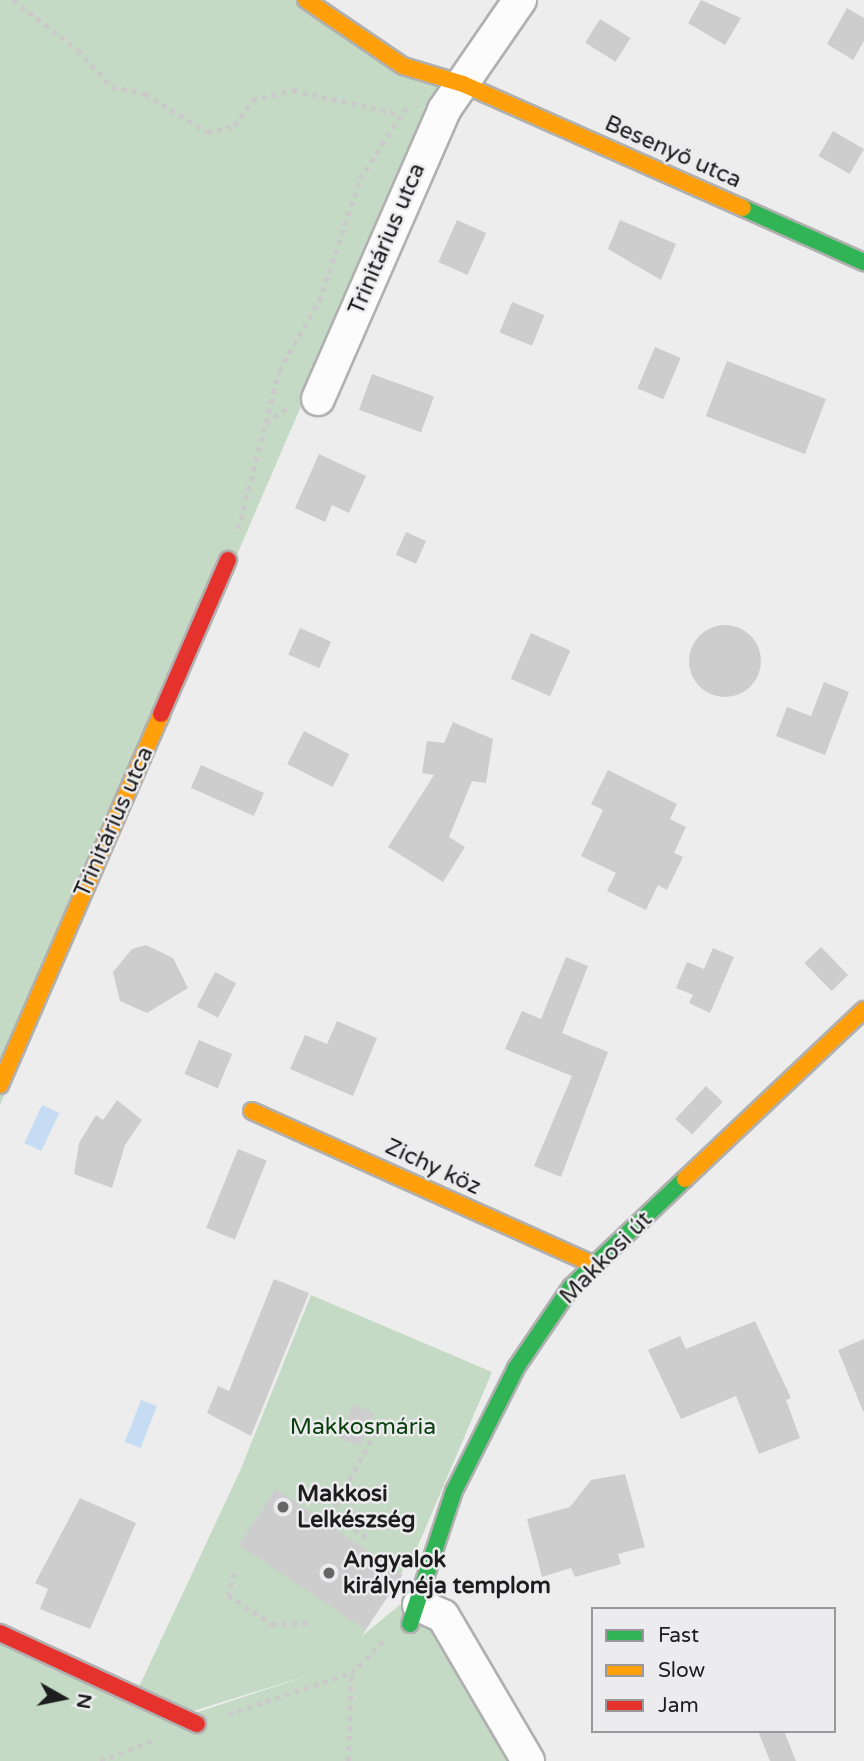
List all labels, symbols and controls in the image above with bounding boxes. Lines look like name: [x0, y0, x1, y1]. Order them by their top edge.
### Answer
street label: Besenyő utca: [600, 110, 746, 194]
street label: Trinitárius utca: [343, 159, 431, 319]
street label: Trinitárius utca: [68, 742, 160, 902]
street label: Zichy köz: [381, 1133, 485, 1201]
street label: Makkosi út: [554, 1206, 658, 1310]
park label: Makkosmária: [290, 1413, 436, 1441]
place label: Makkosi Lelkészség: [297, 1480, 415, 1534]
marker: Makkosi Lelkészség: [275, 1499, 291, 1515]
place label: Angyalok királynéja templom: [343, 1546, 551, 1600]
marker: Angyalok királynéja templom: [321, 1565, 337, 1581]
legend: [591, 1607, 836, 1733]
text: Fast: [658, 1623, 699, 1648]
text: Slow: [658, 1658, 705, 1683]
north arrow: [28, 1663, 98, 1733]
text: N: [72, 1692, 96, 1711]
text: Jam: [658, 1693, 699, 1718]

